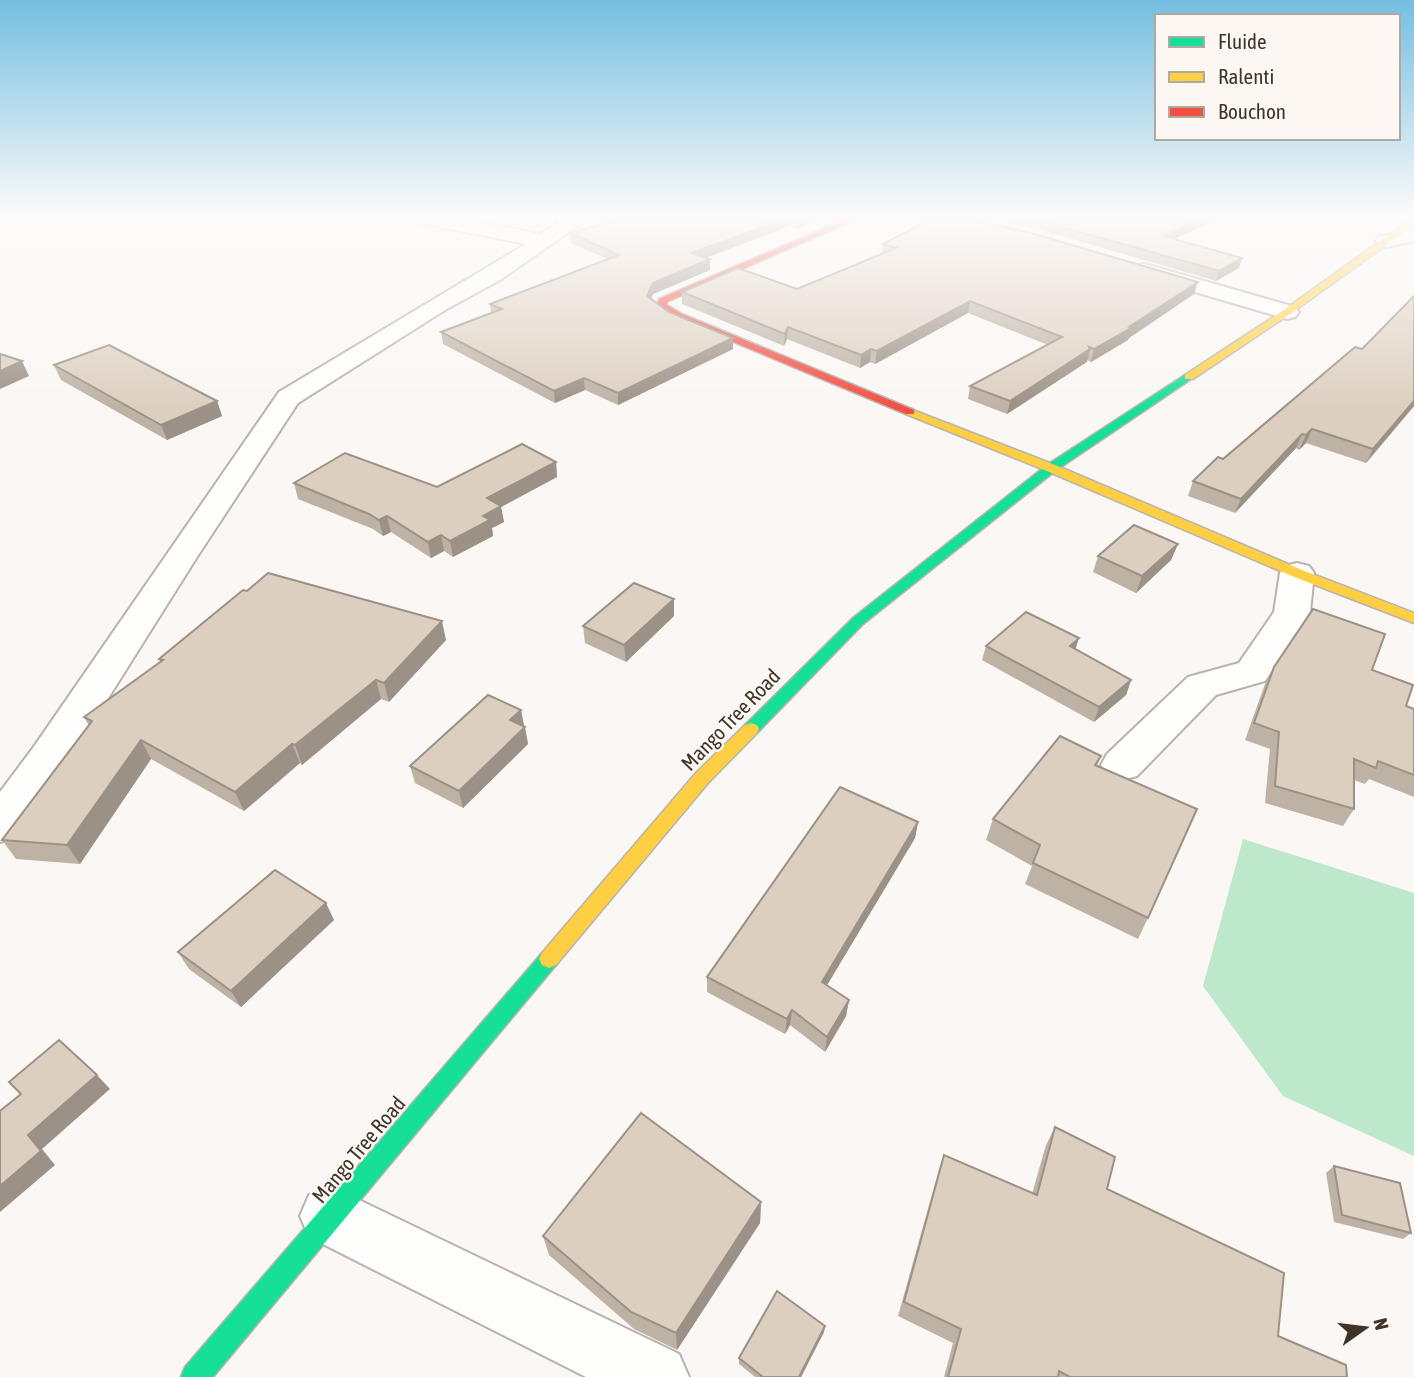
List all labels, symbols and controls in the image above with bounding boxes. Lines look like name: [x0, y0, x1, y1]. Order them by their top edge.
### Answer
legend: [1155, 14, 1400, 140]
text: Fluide: [1218, 29, 1267, 53]
text: Ralenti: [1218, 64, 1274, 88]
text: Bouchon: [1218, 99, 1286, 123]
street label: Mango Tree Road: [676, 664, 785, 775]
street label: Mango Tree Road: [307, 1091, 410, 1207]
north arrow: [1330, 1293, 1400, 1363]
text: N: [1369, 1316, 1394, 1332]

